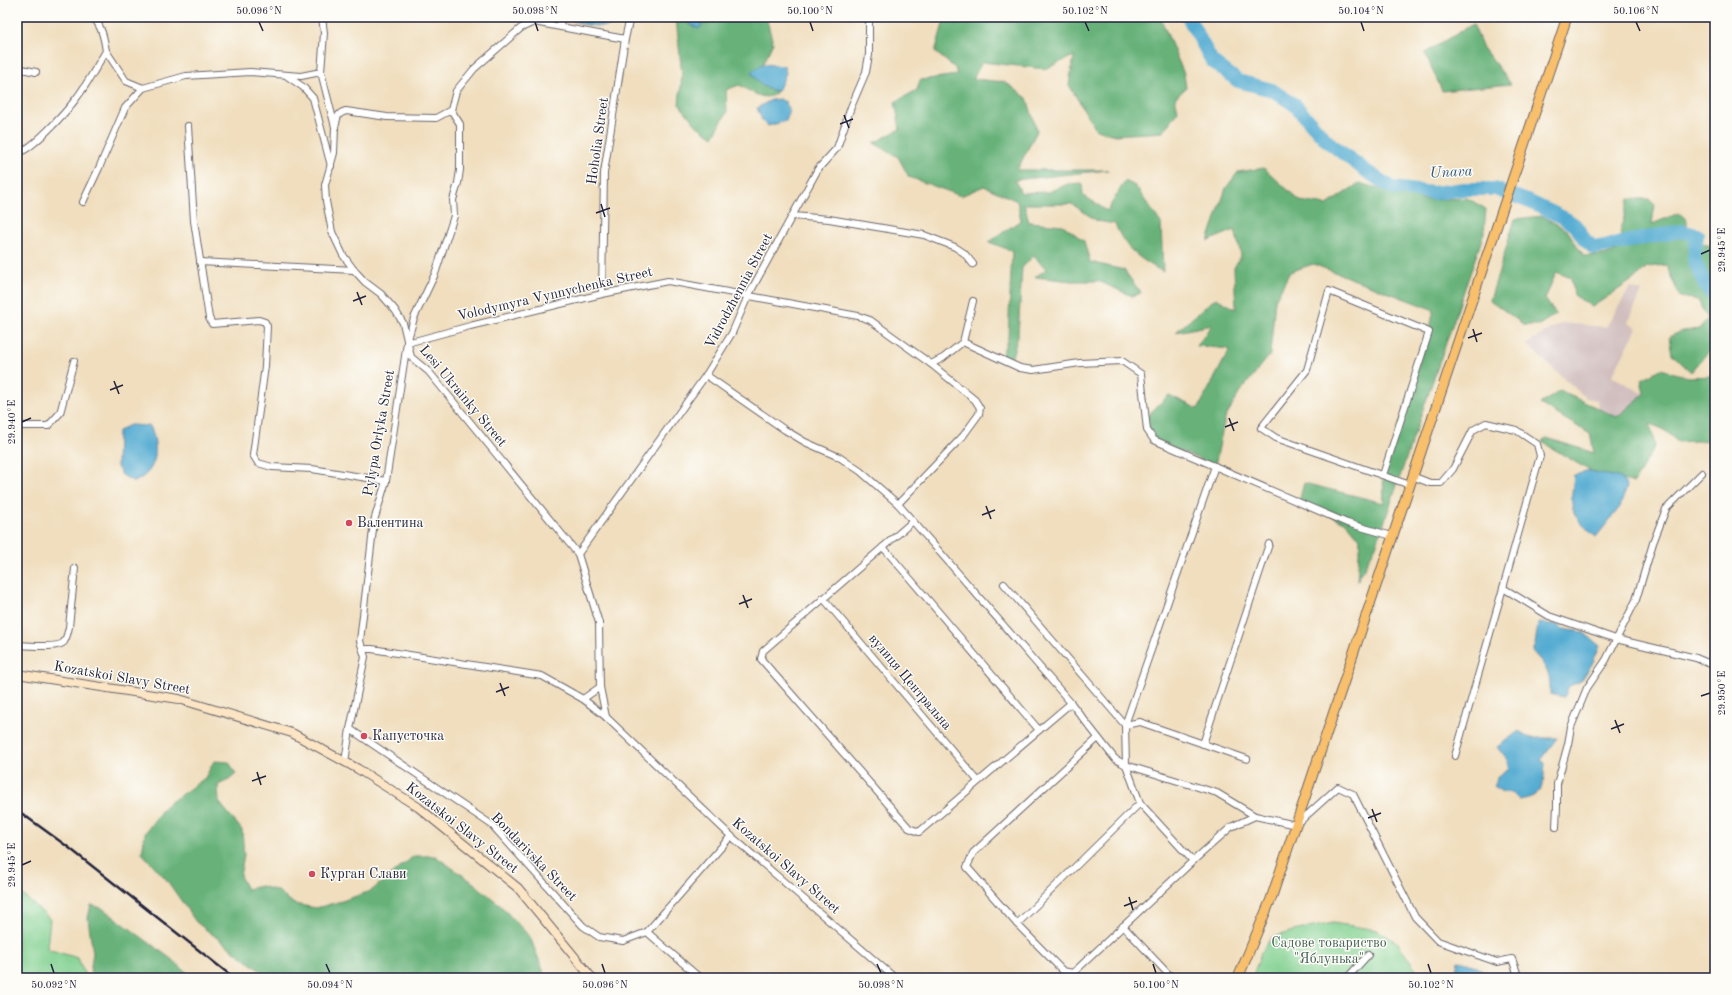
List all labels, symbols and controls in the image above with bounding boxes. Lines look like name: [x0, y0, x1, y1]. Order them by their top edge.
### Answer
text: 50.096°N: [236, 6, 282, 16]
text: 50.098°N: [512, 6, 558, 16]
text: 50.100°N: [787, 6, 833, 16]
text: 50.102°N: [1062, 6, 1108, 16]
text: 50.104°N: [1338, 6, 1384, 16]
text: 50.106°N: [1613, 6, 1659, 16]
street label: Hoholia Street: [585, 96, 611, 186]
water label: Unava: [1429, 164, 1473, 182]
text: 29.945°E: [1717, 228, 1727, 272]
street label: Vidrodzhennia Street: [703, 231, 775, 351]
street label: Volodymyra Vynnychenka Street: [456, 265, 654, 323]
street label: Lesi Ukrainky Street: [417, 343, 509, 449]
street label: Pylypa Orlyka Street: [361, 369, 397, 497]
text: 29.940°E: [7, 400, 17, 444]
place label: Валентина: [357, 516, 424, 530]
marker: Валентина: [344, 518, 354, 528]
street label: вулиця Центральна: [866, 631, 954, 733]
street label: Kozatskoi Slavy Street: [53, 659, 191, 697]
text: 29.950°E: [1717, 671, 1727, 715]
place label: Капусточка: [372, 729, 444, 743]
marker: Капусточка: [359, 731, 369, 741]
street label: Kozatskoi Slavy Street: [403, 780, 521, 876]
street label: Bondarivska Street: [488, 810, 580, 904]
street label: Kozatskoi Slavy Street: [729, 815, 843, 917]
text: 29.945°E: [7, 843, 17, 887]
place label: Курган Слави: [320, 867, 407, 881]
marker: Курган Слави: [307, 869, 317, 879]
park label: Садове товариство "Яблунька": [1271, 936, 1387, 966]
text: 50.092°N: [31, 980, 77, 990]
text: 50.094°N: [307, 980, 353, 990]
text: 50.096°N: [582, 980, 628, 990]
text: 50.098°N: [858, 980, 904, 990]
text: 50.100°N: [1133, 980, 1179, 990]
text: 50.102°N: [1408, 980, 1454, 990]

